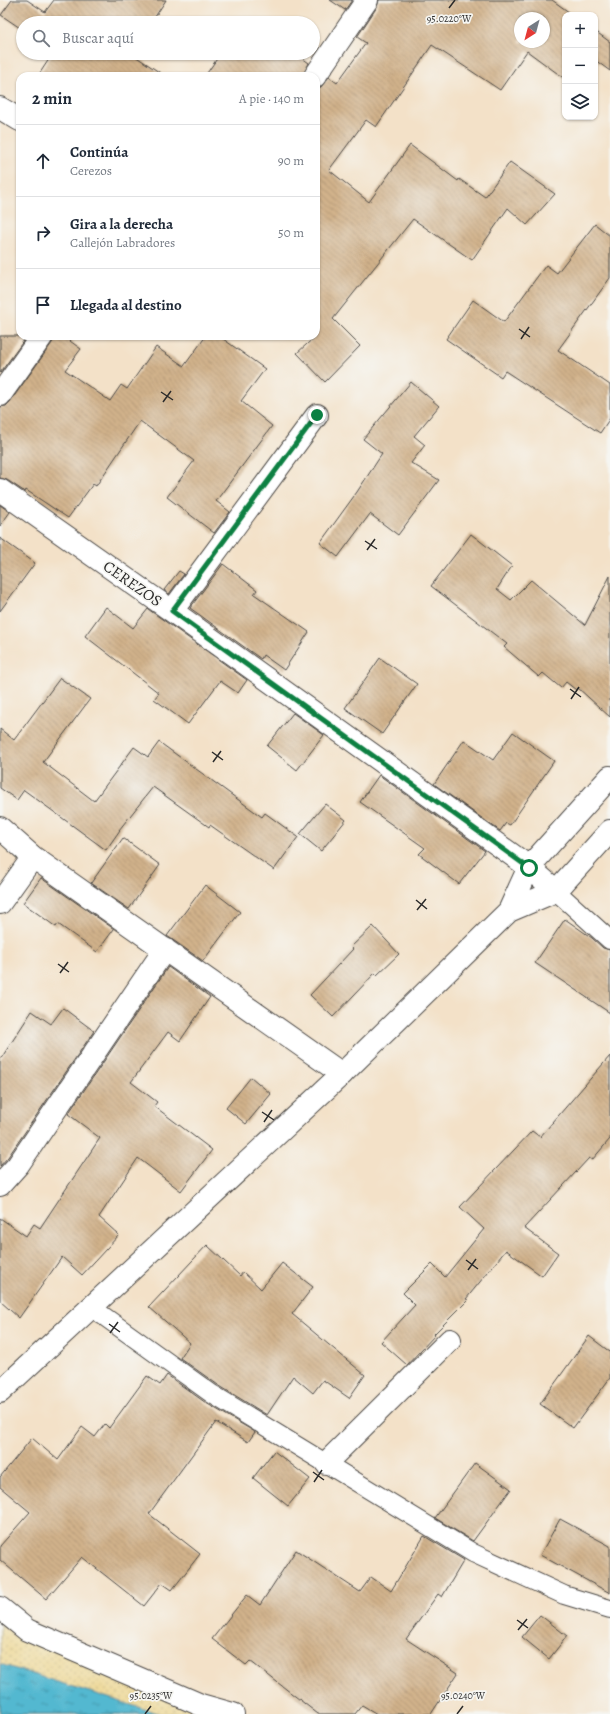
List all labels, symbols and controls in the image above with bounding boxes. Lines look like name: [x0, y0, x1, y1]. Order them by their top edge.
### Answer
text: 95.0220°W: [427, 12, 472, 25]
north arrow: [514, 12, 550, 48]
map controls: [562, 12, 598, 120]
button: +: [562, 12, 598, 48]
search box: [16, 16, 320, 60]
icon: search: [30, 27, 52, 49]
text: Buscar aquí: [62, 28, 134, 48]
button: −: [562, 48, 598, 84]
button: layers: [562, 84, 598, 120]
text: 2 min: [32, 87, 72, 110]
text: A pie · 140 m: [239, 90, 304, 107]
text: Continúa: [70, 142, 128, 162]
icon: ahead: [32, 150, 54, 172]
text: 90 m: [278, 152, 304, 169]
text: Cerezos: [70, 162, 112, 179]
text: Gira a la derecha: [70, 214, 173, 234]
icon: right: [32, 222, 54, 244]
text: 50 m: [278, 224, 304, 241]
text: Callejón Labradores: [70, 234, 175, 251]
icon: arrive: [32, 294, 54, 316]
text: Llegada al destino: [70, 295, 182, 315]
route end: [308, 406, 326, 424]
street label: CEREZOS: [99, 555, 166, 612]
route start: [520, 859, 538, 877]
text: 95.0235°W: [130, 1689, 173, 1702]
text: 95.0240°W: [441, 1689, 486, 1702]

